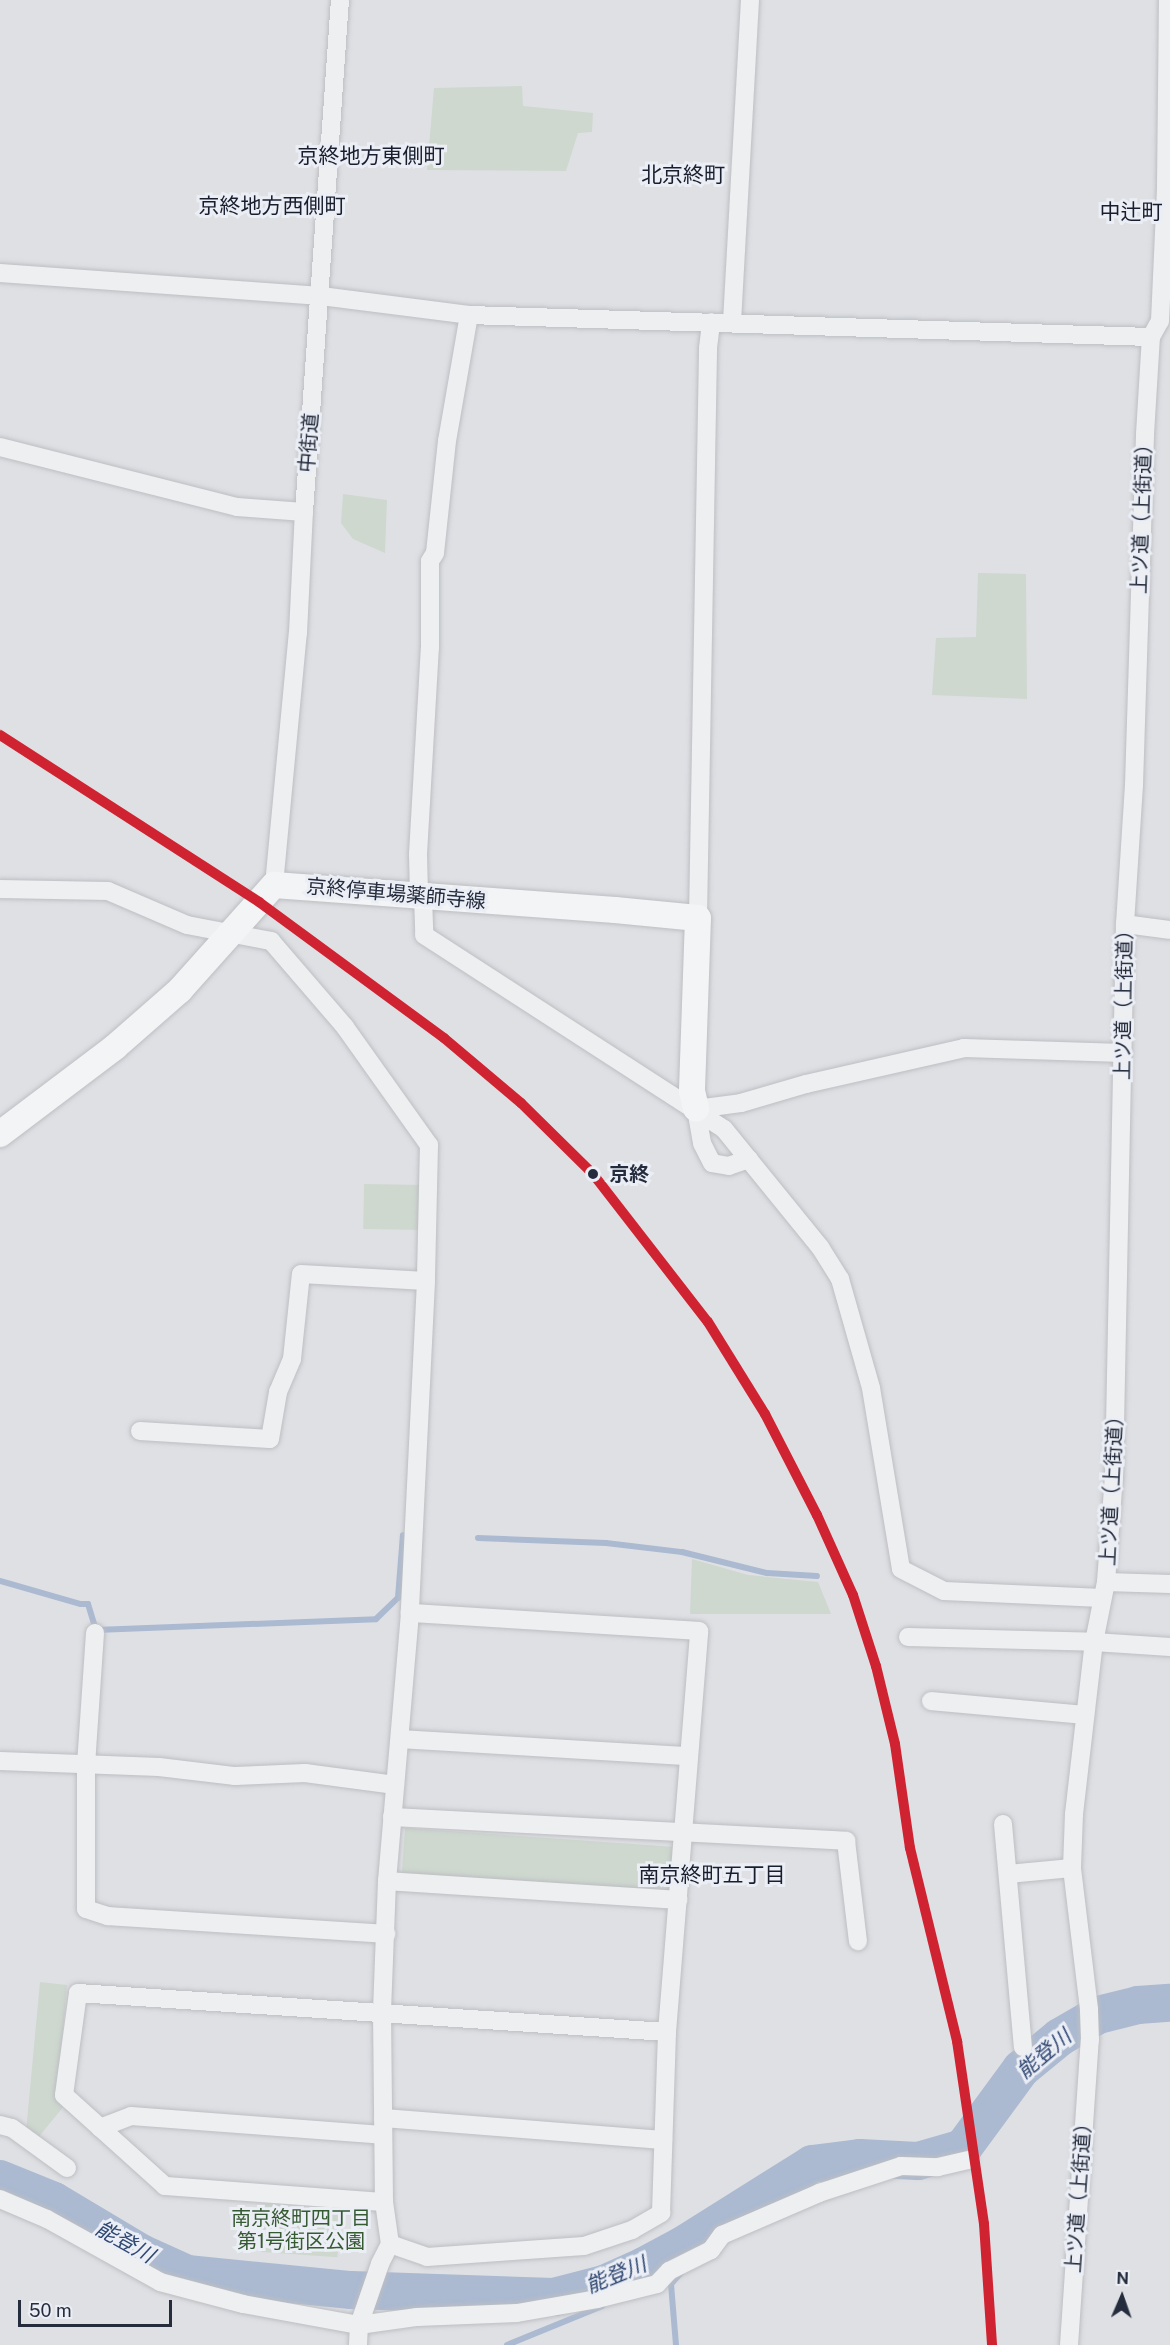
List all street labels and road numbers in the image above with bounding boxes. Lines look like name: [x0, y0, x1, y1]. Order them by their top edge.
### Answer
street label: 中街道: [294, 412, 324, 474]
street label: 上ツ道（上街道）: [1127, 434, 1157, 594]
street label: 京終停車場薬師寺線: [305, 874, 487, 914]
street label: 上ツ道（上街道）: [1111, 920, 1137, 1080]
street label: 上ツ道（上街道）: [1096, 1405, 1128, 1567]
street label: 上ツ道（上街道）: [1061, 2112, 1097, 2274]

